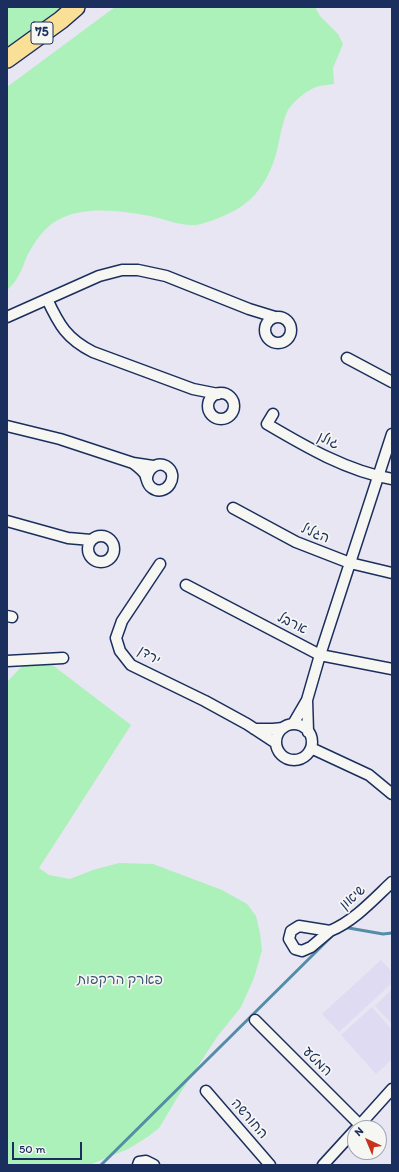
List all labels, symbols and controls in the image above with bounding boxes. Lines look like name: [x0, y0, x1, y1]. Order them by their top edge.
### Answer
road number: 75: [31, 22, 53, 44]
street label: גולן: [315, 429, 341, 453]
street label: הגליל: [298, 521, 332, 547]
street label: ארבל: [274, 609, 310, 639]
street label: ירדן: [135, 643, 163, 669]
street label: שיאון: [337, 882, 369, 914]
park label: פארק הרקפות: [77, 972, 163, 988]
street label: המטע: [299, 1044, 335, 1080]
street label: החורשה: [227, 1095, 271, 1143]
north arrow: [347, 1120, 387, 1160]
text: N: [352, 1124, 366, 1139]
scale bar: [14, 1134, 84, 1160]
text: 50 m: [19, 1142, 45, 1156]

